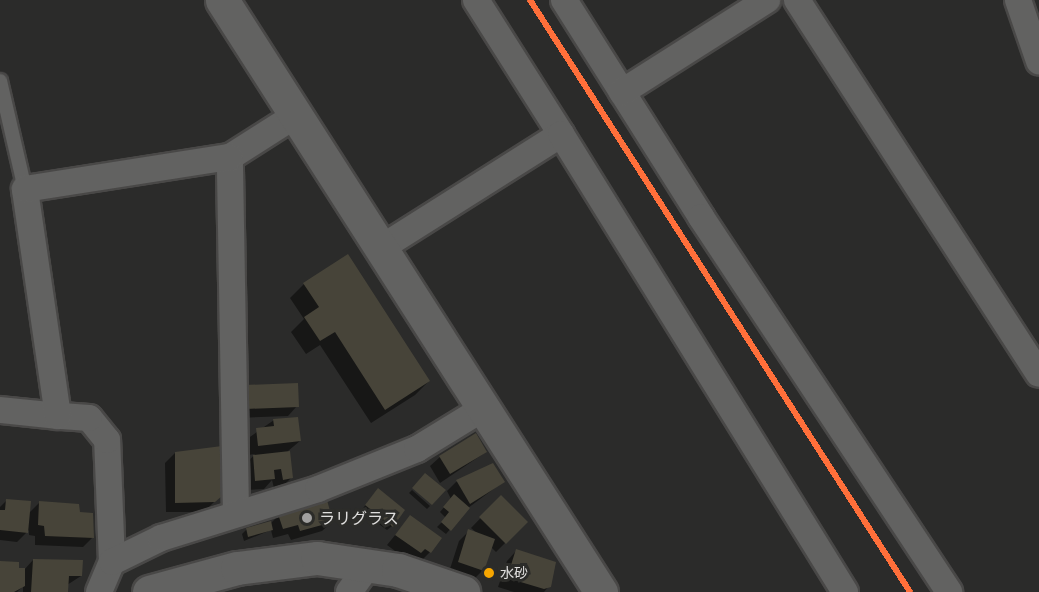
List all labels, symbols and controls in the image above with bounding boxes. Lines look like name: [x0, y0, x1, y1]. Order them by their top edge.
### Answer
place label: ラリグラス: [319, 508, 399, 528]
marker: ラリグラス: [300, 511, 314, 525]
place label: 水砂: [500, 565, 528, 581]
marker: 水砂: [483, 567, 495, 579]

